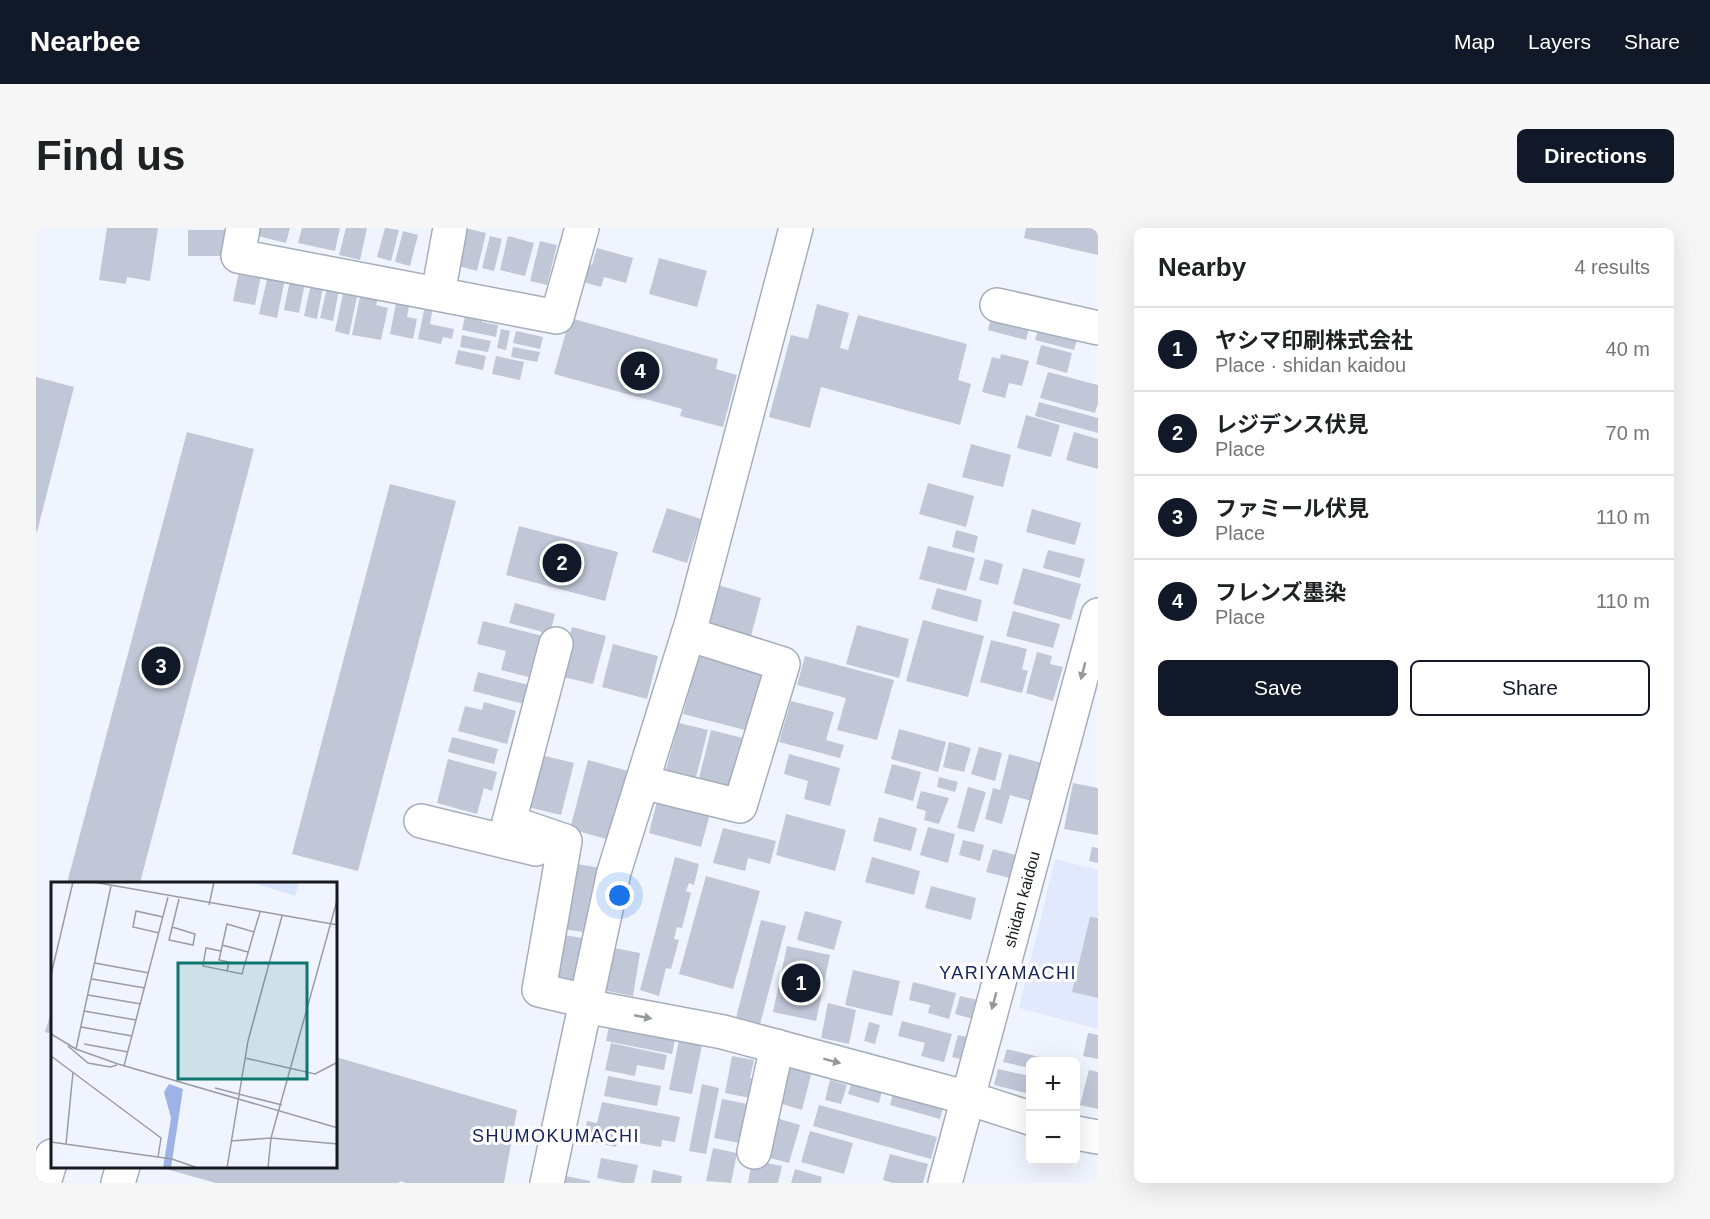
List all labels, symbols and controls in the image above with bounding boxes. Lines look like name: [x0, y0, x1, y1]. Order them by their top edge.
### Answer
text: Nearbee: [30, 26, 141, 57]
text: Map: [1454, 30, 1495, 53]
text: Layers: [1528, 30, 1591, 53]
text: Share: [1624, 30, 1680, 53]
button: Directions: [1517, 129, 1674, 183]
text: Find us: [36, 132, 185, 179]
text: Nearby: [1158, 252, 1246, 282]
text: 4 results: [1574, 256, 1650, 278]
text: ヤシマ印刷株式会社: [1215, 328, 1413, 353]
text: 1: [1172, 338, 1183, 360]
text: 40 m: [1606, 338, 1650, 360]
pin: 4: [620, 348, 660, 394]
text: Place · shidan kaidou: [1215, 354, 1406, 376]
text: レジデンス伏見: [1215, 412, 1369, 437]
text: 2: [1172, 422, 1183, 444]
text: 70 m: [1606, 422, 1650, 444]
text: Place: [1215, 438, 1265, 460]
text: ファミール伏見: [1215, 496, 1369, 521]
text: 3: [1172, 506, 1183, 528]
text: 110 m: [1596, 506, 1650, 528]
text: Place: [1215, 522, 1265, 544]
pin: 2: [542, 540, 582, 586]
text: フレンズ墨染: [1215, 580, 1347, 605]
text: 4: [1172, 590, 1183, 612]
text: 110 m: [1596, 590, 1650, 612]
text: Place: [1215, 606, 1265, 628]
pin: 3: [142, 644, 180, 688]
button: Save: [1158, 660, 1398, 716]
button: Share: [1410, 660, 1650, 716]
one-way arrow: [1077, 662, 1087, 680]
street label: shidan kaidou: [1001, 849, 1043, 949]
your location: [605, 881, 634, 910]
inset map: [51, 882, 338, 1168]
pin: 1: [782, 960, 820, 1005]
district label: YARIYAMACHI: [939, 963, 1077, 983]
one-way arrow: [988, 992, 998, 1010]
one-way arrow: [633, 1013, 652, 1022]
one-way arrow: [824, 1057, 842, 1066]
map controls: [1026, 1057, 1080, 1165]
button: +: [1026, 1057, 1080, 1111]
button: −: [1026, 1111, 1080, 1165]
district label: SHUMOKUMACHI: [472, 1126, 640, 1146]

